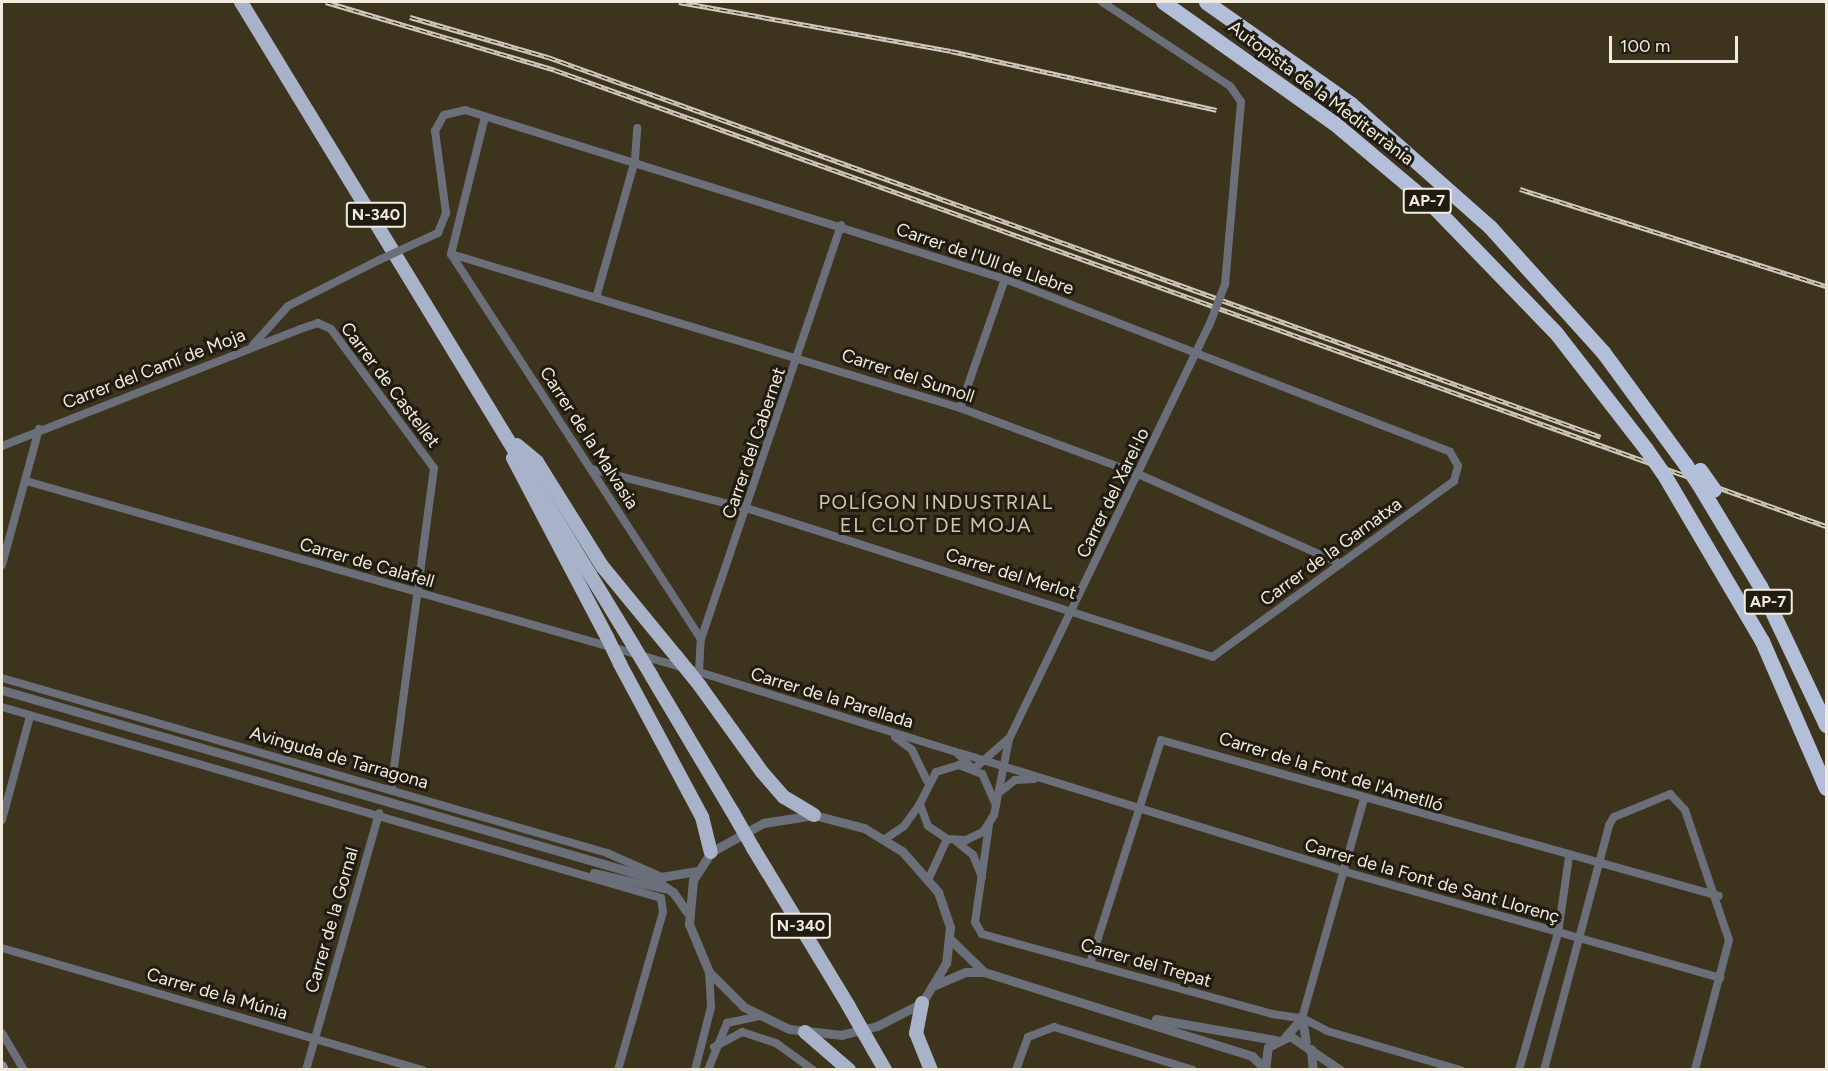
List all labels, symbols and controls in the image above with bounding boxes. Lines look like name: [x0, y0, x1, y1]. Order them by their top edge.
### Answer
street label: Autopista de la Mediterrània: [1224, 16, 1418, 170]
scale bar: [1612, 24, 1741, 62]
text: 100 m: [1620, 35, 1670, 57]
road number: AP-7: [1402, 188, 1452, 214]
road number: N-340: [344, 202, 407, 228]
street label: Carrer de l'Ull de Llebre: [893, 218, 1077, 300]
street label: Carrer de Castellet: [336, 318, 444, 452]
street label: Carrer del Camí de Moja: [60, 324, 248, 414]
street label: Carrer del Sumoll: [839, 344, 977, 408]
street label: Carrer de la Malvasia: [535, 363, 643, 513]
street label: Carrer del Cabernet: [718, 364, 790, 522]
street label: Carrer del Xarel·lo: [1072, 424, 1154, 562]
district label: POLÍGON INDUSTRIAL EL CLOT DE MOJA: [818, 490, 1054, 537]
street label: Carrer de la Garnatxa: [1256, 493, 1406, 611]
street label: Carrer de Calafell: [297, 533, 437, 593]
street label: Carrer del Merlot: [943, 544, 1079, 604]
road number: AP-7: [1742, 589, 1794, 615]
street label: Carrer de la Parellada: [748, 663, 916, 733]
street label: Avinguda de Tarragona: [247, 722, 431, 794]
street label: Carrer de la Font de l'Ametlló: [1216, 728, 1446, 816]
street label: Carrer de la Font de Sant Llorenç: [1302, 834, 1562, 928]
street label: Carrer de la Gornal: [301, 845, 363, 995]
road number: N-340: [770, 913, 832, 939]
street label: Carrer del Trepat: [1078, 934, 1214, 992]
street label: Carrer de la Múnia: [144, 964, 290, 1024]

